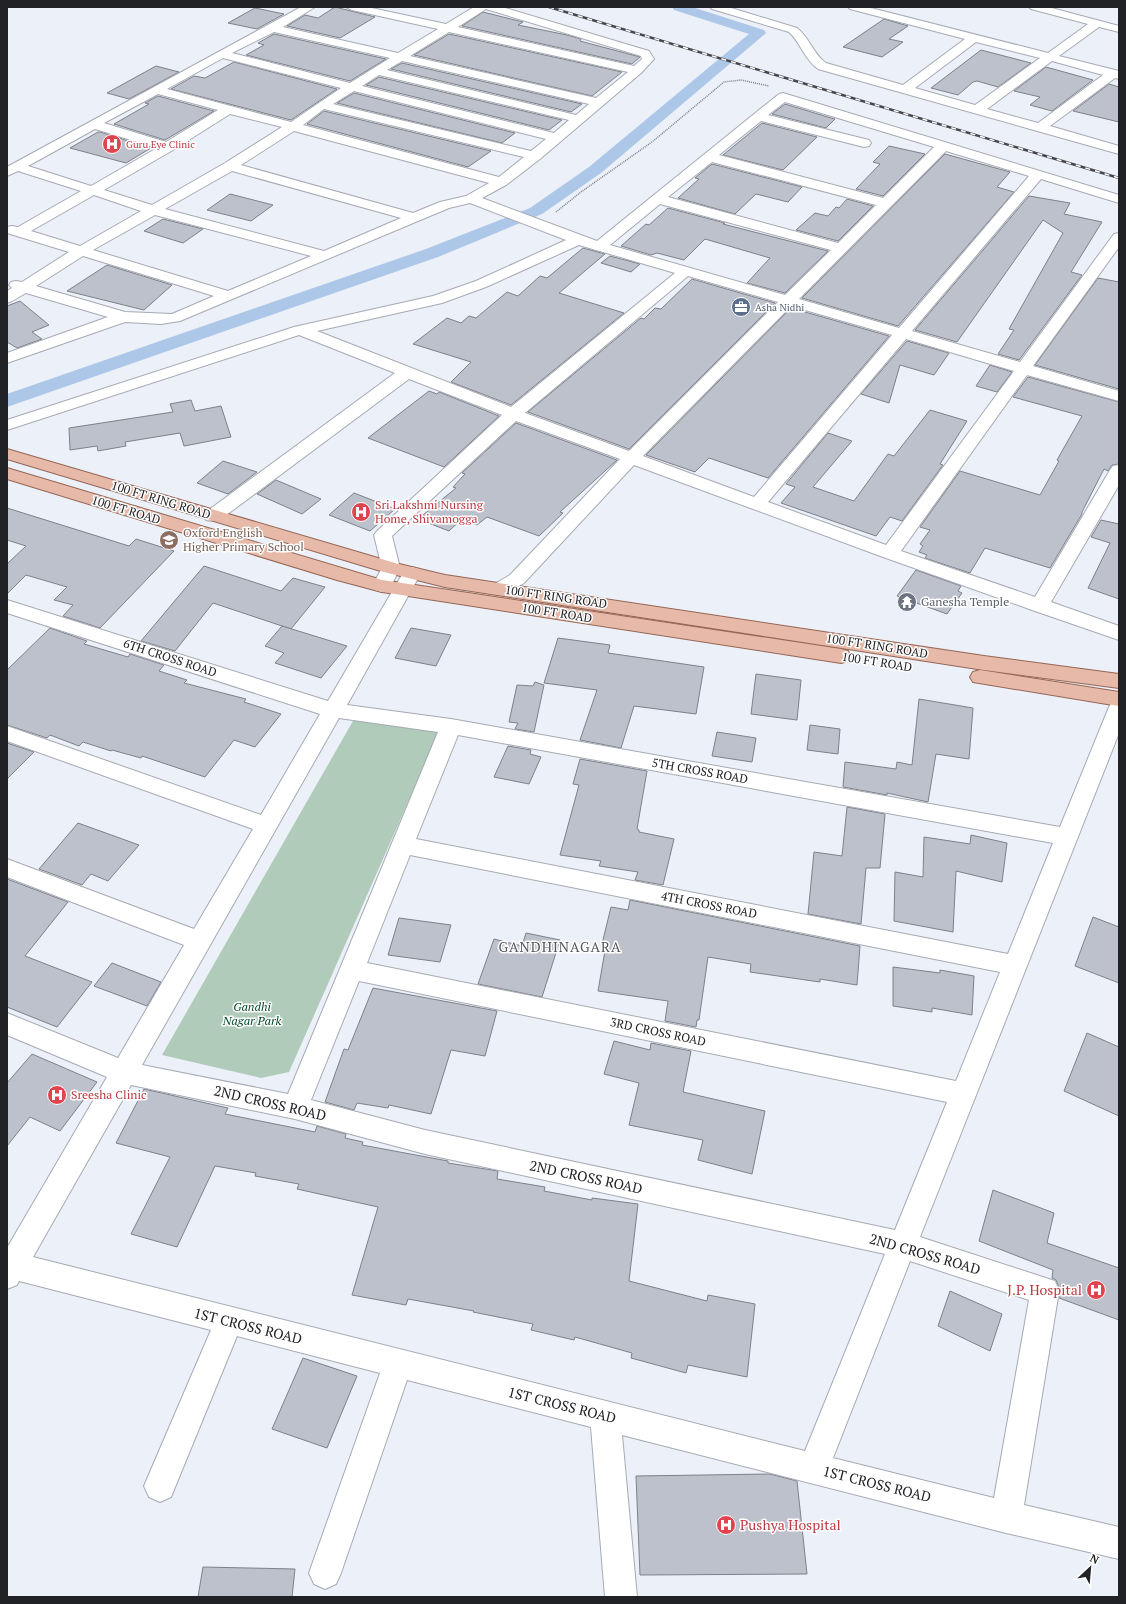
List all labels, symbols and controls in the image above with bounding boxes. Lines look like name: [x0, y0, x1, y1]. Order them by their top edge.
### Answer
hospital icon: Guru Eye Clinic: [101, 133, 123, 155]
place label: Guru Eye Clinic: [126, 138, 195, 151]
office icon: Asha Nidhi: [730, 296, 752, 318]
place label: Asha Nidhi: [755, 301, 804, 314]
street label: 100 FT RING ROAD: [110, 477, 213, 522]
street label: 100 FT ROAD: [90, 492, 162, 527]
place label: Sri Lakshmi Nursing Home, Shivamogga: [375, 497, 484, 526]
hospital icon: Sri Lakshmi Nursing Home, Shivamogga: [350, 501, 372, 523]
place label: Oxford English Higher Primary School: [183, 525, 304, 554]
school or university icon: Oxford English Higher Primary School: [158, 529, 180, 551]
street label: 100 FT RING ROAD: [504, 582, 608, 611]
temple icon: Ganesha Temple: [896, 591, 918, 613]
place label: Ganesha Temple: [921, 594, 1009, 609]
street label: 100 FT ROAD: [521, 600, 593, 625]
street label: 100 FT RING ROAD: [825, 630, 929, 661]
street label: 6TH CROSS ROAD: [122, 635, 219, 680]
street label: 100 FT ROAD: [841, 649, 913, 674]
street label: 5TH CROSS ROAD: [651, 755, 749, 786]
street label: 4TH CROSS ROAD: [660, 888, 758, 921]
district label: GANDHINAGARA: [498, 937, 622, 956]
park label: Gandhi Nagar Park: [222, 999, 282, 1028]
street label: 3RD CROSS ROAD: [609, 1014, 707, 1049]
street label: 2ND CROSS ROAD: [212, 1080, 328, 1125]
hospital icon: Sreesha Clinic: [46, 1084, 68, 1106]
place label: Sreesha Clinic: [71, 1087, 147, 1102]
street label: 2ND CROSS ROAD: [528, 1155, 644, 1198]
street label: 2ND CROSS ROAD: [867, 1229, 983, 1279]
hospital icon: J.P. Hospital: [1085, 1279, 1107, 1301]
place label: J.P. Hospital: [1007, 1280, 1082, 1299]
street label: 1ST CROSS ROAD: [192, 1303, 304, 1348]
street label: 1ST CROSS ROAD: [506, 1382, 618, 1427]
street label: 1ST CROSS ROAD: [821, 1461, 933, 1506]
hospital icon: Pushya Hospital: [715, 1514, 737, 1536]
place label: Pushya Hospital: [740, 1515, 841, 1534]
north arrow: [1070, 1548, 1110, 1588]
text: N: [1088, 1551, 1102, 1567]

